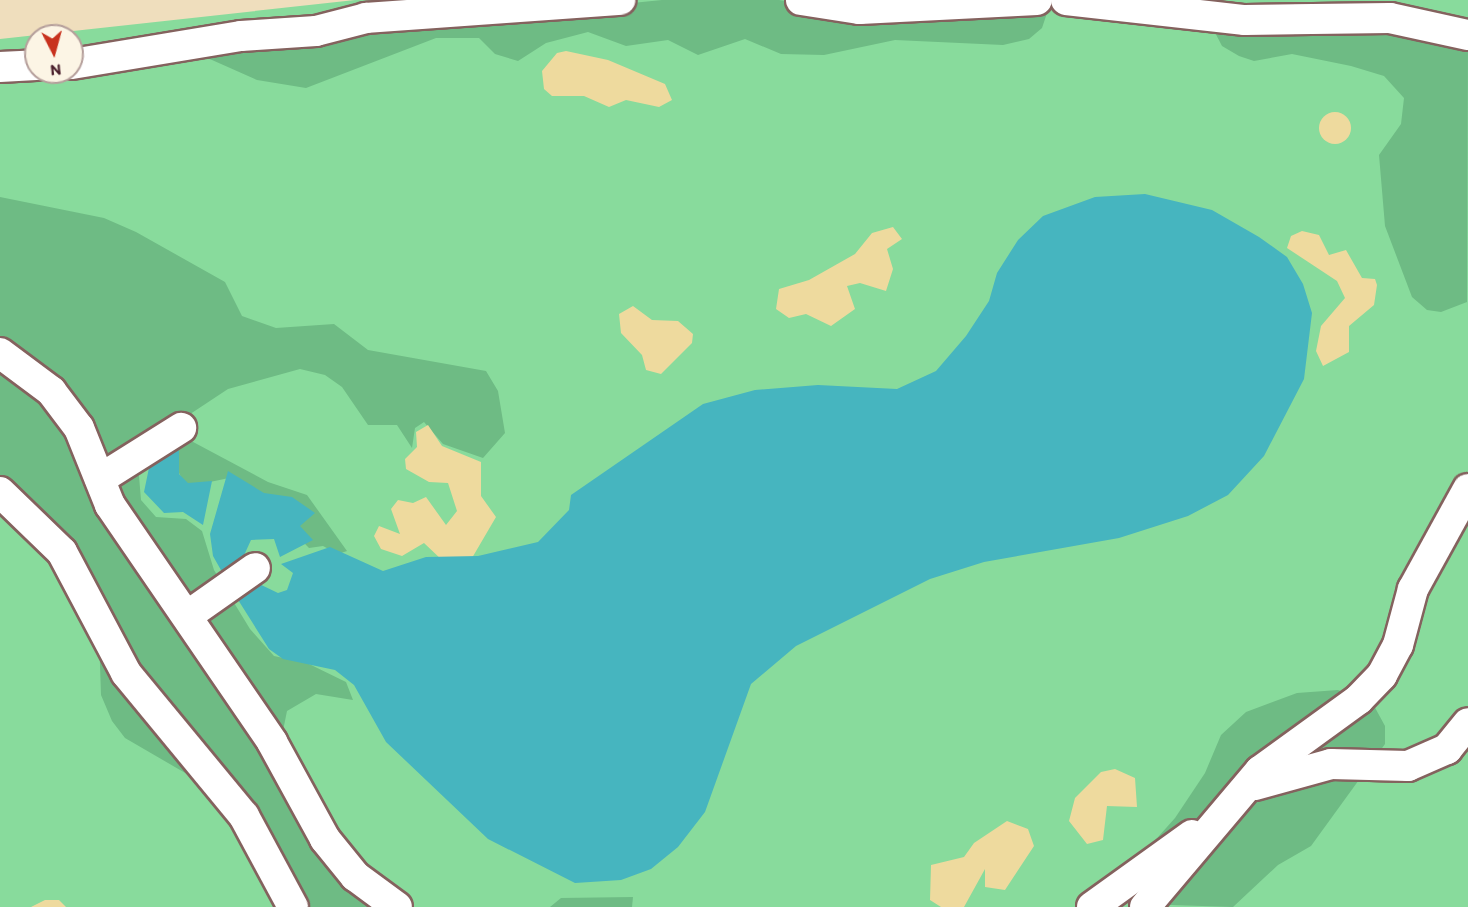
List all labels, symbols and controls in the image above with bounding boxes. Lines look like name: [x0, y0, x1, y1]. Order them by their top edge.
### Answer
north arrow: [24, 24, 84, 84]
text: N: [49, 60, 62, 80]

